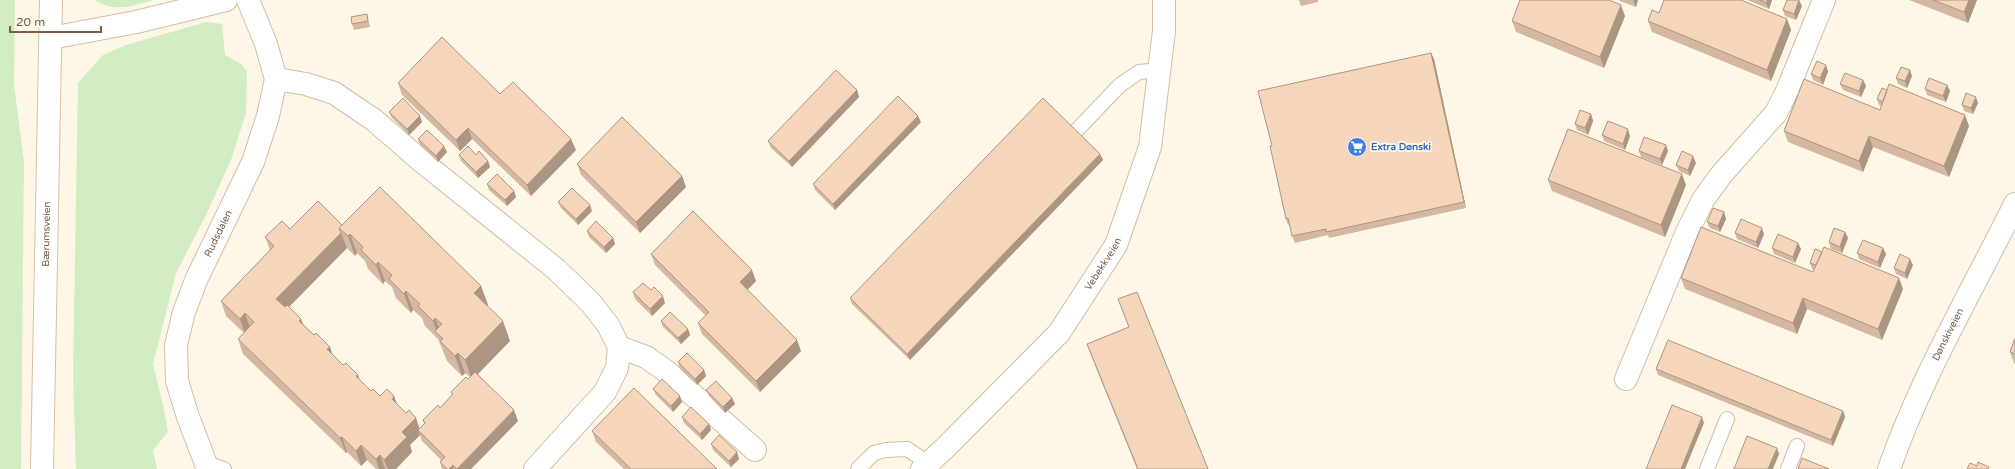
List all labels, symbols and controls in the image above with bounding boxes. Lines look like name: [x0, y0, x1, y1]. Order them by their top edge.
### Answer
scale bar: [10, 8, 101, 34]
text: 20 m: [16, 15, 45, 29]
supermarket icon: Extra Dønski: [1346, 136, 1368, 158]
place label: Extra Dønski: [1371, 141, 1431, 153]
street label: Bærumsveien: [40, 201, 53, 267]
street label: Rudsdalen: [202, 208, 235, 259]
street label: Vebekkveien: [1082, 236, 1124, 293]
street label: Dønskiveien: [1930, 306, 1966, 363]

